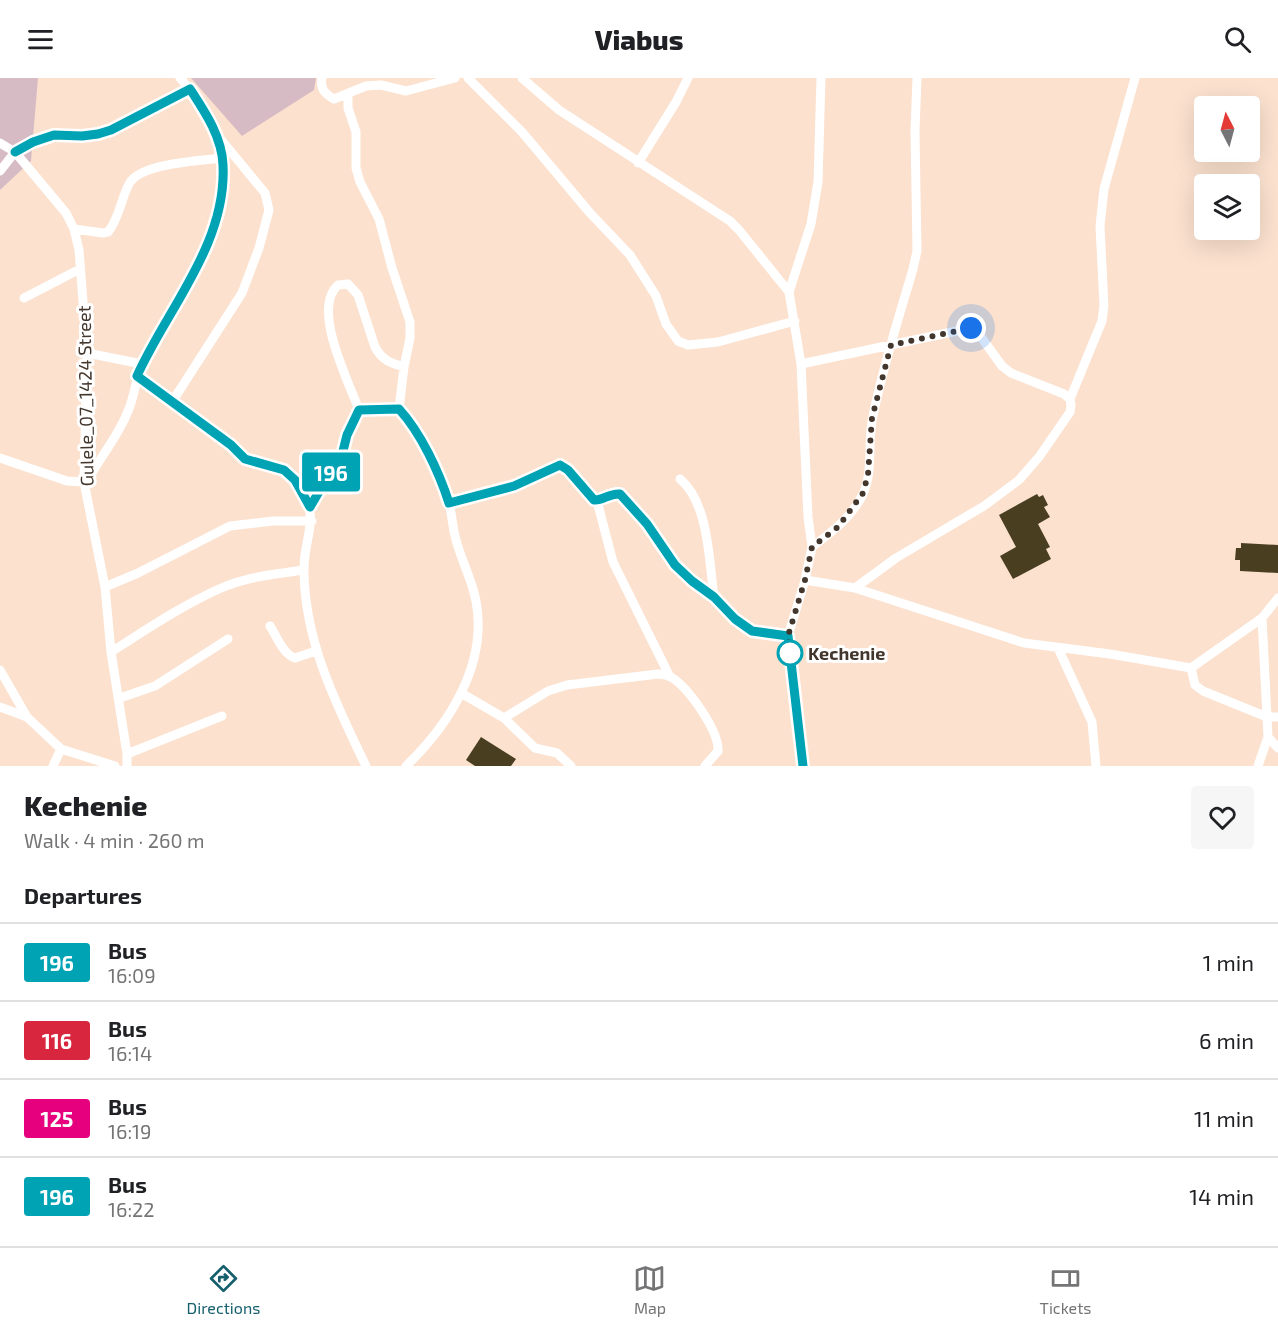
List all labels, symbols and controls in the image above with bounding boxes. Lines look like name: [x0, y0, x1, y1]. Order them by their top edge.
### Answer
icon: menu: [24, 23, 57, 56]
text: Viabus: [595, 23, 683, 55]
icon: search: [1221, 23, 1254, 56]
north arrow: [1194, 96, 1260, 162]
map controls: [1194, 96, 1260, 240]
button: layers: [1194, 174, 1260, 240]
street label: Gulele_07_1424 Street: [72, 305, 98, 487]
your location: [956, 313, 986, 343]
line badge: 196: [296, 452, 366, 492]
text: 196: [314, 460, 348, 485]
marker: Kechenie: [777, 640, 803, 666]
place label: Kechenie: [808, 642, 885, 664]
button: heart: [1191, 786, 1254, 849]
text: Kechenie: [24, 788, 147, 822]
text: Walk · 4 min · 260 m: [24, 828, 204, 852]
text: Departures: [24, 882, 142, 908]
text: Bus: [108, 937, 147, 963]
text: 1 min: [1203, 949, 1254, 975]
text: 196: [40, 950, 74, 975]
text: 16:09: [108, 963, 156, 987]
text: Bus: [108, 1015, 147, 1041]
text: 6 min: [1199, 1027, 1254, 1053]
text: 116: [42, 1028, 72, 1053]
text: 16:14: [108, 1041, 152, 1065]
text: Bus: [108, 1093, 147, 1119]
text: 11 min: [1194, 1105, 1254, 1131]
text: 125: [41, 1106, 73, 1131]
text: 16:19: [108, 1119, 152, 1143]
text: Bus: [108, 1171, 147, 1197]
text: 14 min: [1189, 1183, 1254, 1209]
text: 196: [40, 1184, 74, 1209]
text: 16:22: [108, 1197, 155, 1221]
tab: Directions: [187, 1262, 260, 1317]
tab: Map: [633, 1262, 666, 1317]
tab: Tickets: [1040, 1262, 1091, 1317]

